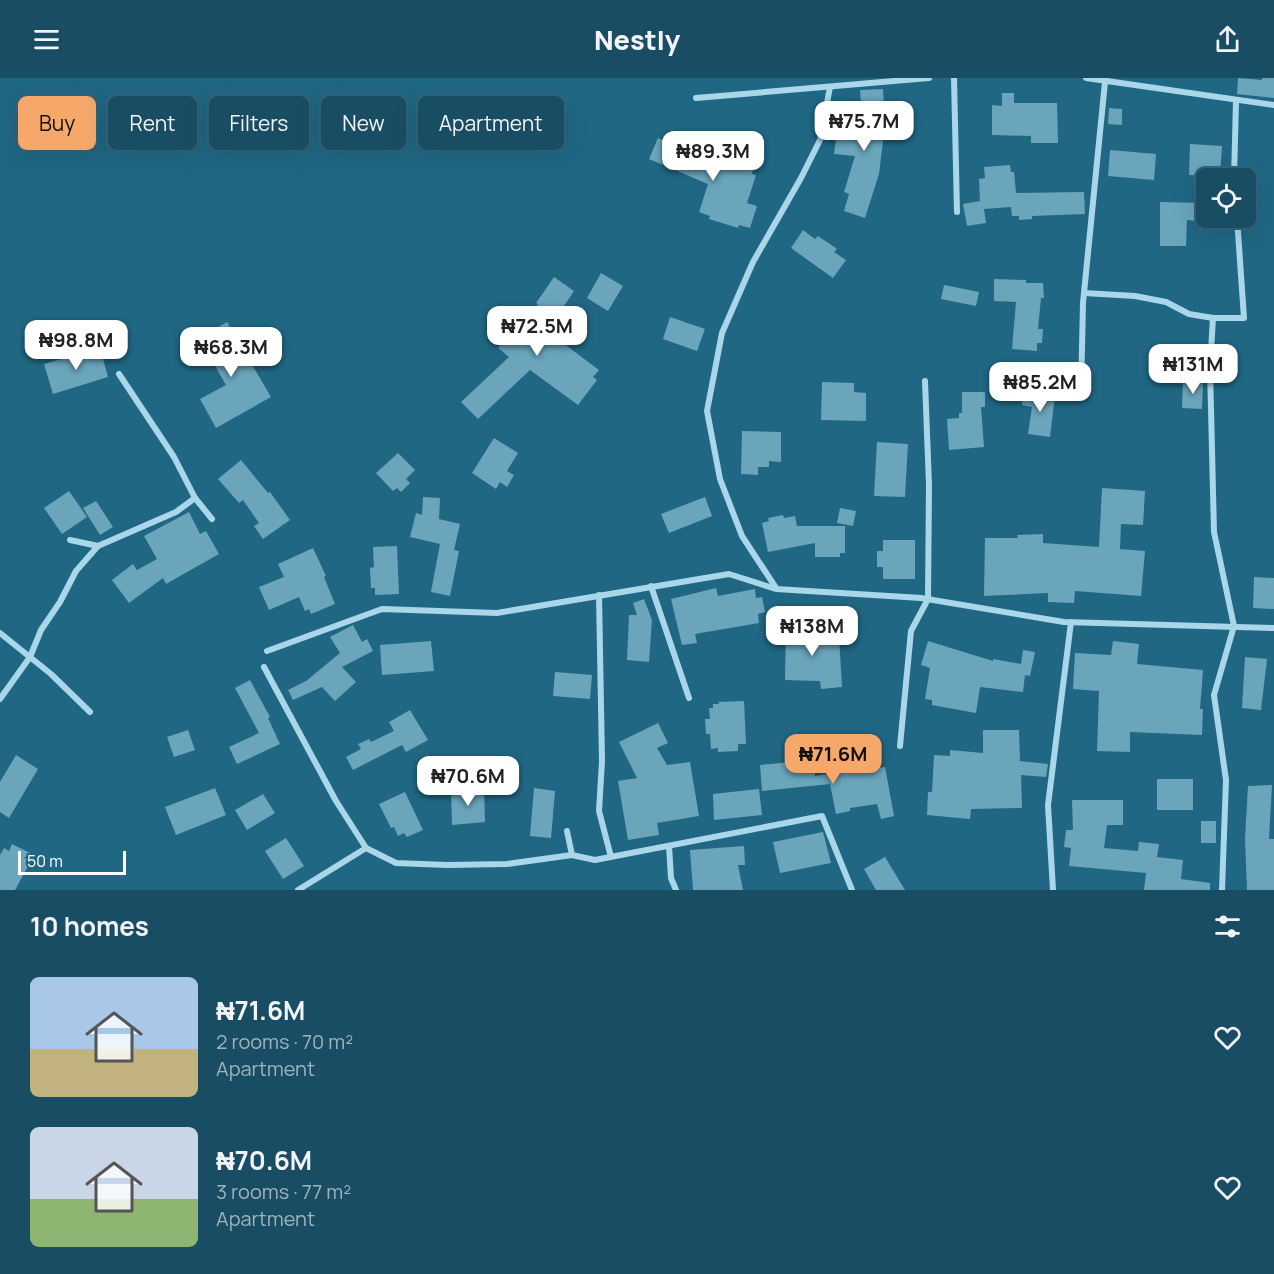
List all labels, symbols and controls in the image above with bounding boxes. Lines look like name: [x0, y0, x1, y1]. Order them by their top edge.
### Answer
text: Nestly: [594, 21, 680, 58]
icon: menu: [30, 23, 63, 56]
icon: share: [1211, 23, 1244, 56]
chip: Buy: [18, 96, 96, 150]
chip: Rent: [108, 96, 197, 150]
chip: Filters: [209, 96, 309, 150]
chip: New: [321, 96, 406, 150]
chip: Apartment: [418, 96, 564, 150]
pin: ₦75.7M: [815, 101, 913, 152]
text: ₦75.7M: [829, 107, 899, 134]
pin: ₦89.3M: [664, 131, 762, 182]
text: ₦89.3M: [676, 137, 750, 164]
map controls: [1196, 168, 1256, 228]
button: locate: [1196, 168, 1256, 228]
pin: ₦72.5M: [488, 306, 586, 357]
text: ₦72.5M: [501, 312, 573, 339]
pin: ₦98.8M: [27, 320, 125, 371]
text: ₦98.8M: [39, 326, 113, 353]
pin: ₦68.3M: [182, 327, 280, 378]
text: ₦68.3M: [194, 333, 268, 360]
pin: ₦131M: [1151, 344, 1235, 395]
text: ₦131M: [1163, 350, 1223, 377]
pin: ₦85.2M: [991, 362, 1089, 413]
text: ₦85.2M: [1003, 368, 1077, 395]
pin: ₦138M: [770, 606, 854, 657]
text: ₦138M: [780, 612, 844, 639]
pin: ₦71.6M: [784, 734, 882, 785]
text: ₦71.6M: [799, 740, 867, 767]
pin: ₦70.6M: [419, 756, 517, 807]
text: ₦70.6M: [431, 762, 505, 789]
scale bar: [18, 848, 126, 876]
text: 50 m: [27, 850, 63, 872]
text: 10 homes: [30, 908, 149, 944]
icon: filters: [1211, 910, 1244, 943]
text: ₦71.6M: [216, 992, 305, 1028]
icon: home: [78, 1001, 150, 1073]
icon: heart: [1211, 1021, 1244, 1054]
text: 2 rooms · 70 m²: [216, 1028, 353, 1055]
text: Apartment: [216, 1055, 315, 1082]
text: ₦70.6M: [216, 1142, 312, 1178]
icon: home: [78, 1151, 150, 1223]
icon: heart: [1211, 1171, 1244, 1204]
text: 3 rooms · 77 m²: [216, 1178, 351, 1205]
text: Apartment: [216, 1205, 315, 1232]

